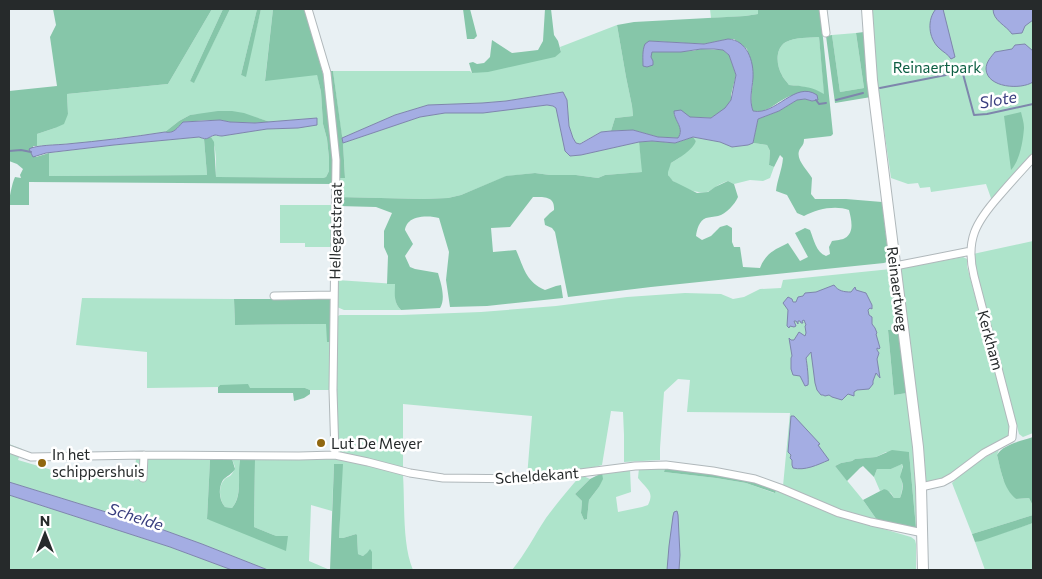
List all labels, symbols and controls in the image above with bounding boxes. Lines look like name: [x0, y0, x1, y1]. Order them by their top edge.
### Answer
park label: Reinaertpark: [893, 58, 981, 76]
water label: Slote: [978, 86, 1019, 112]
street label: Hellegatstraat: [325, 182, 345, 280]
street label: Reinaertweg: [884, 245, 912, 333]
street label: Kerkham: [974, 308, 1008, 372]
place label: Lut De Meyer: [331, 434, 422, 452]
marker: Lut De Meyer: [315, 437, 327, 449]
place label: In het schippershuis: [52, 445, 145, 480]
marker: In het schippershuis: [36, 457, 48, 469]
street label: Scheldekant: [495, 463, 579, 487]
water label: Schelde: [106, 498, 166, 534]
north arrow: [20, 509, 70, 559]
text: N: [40, 512, 50, 529]

